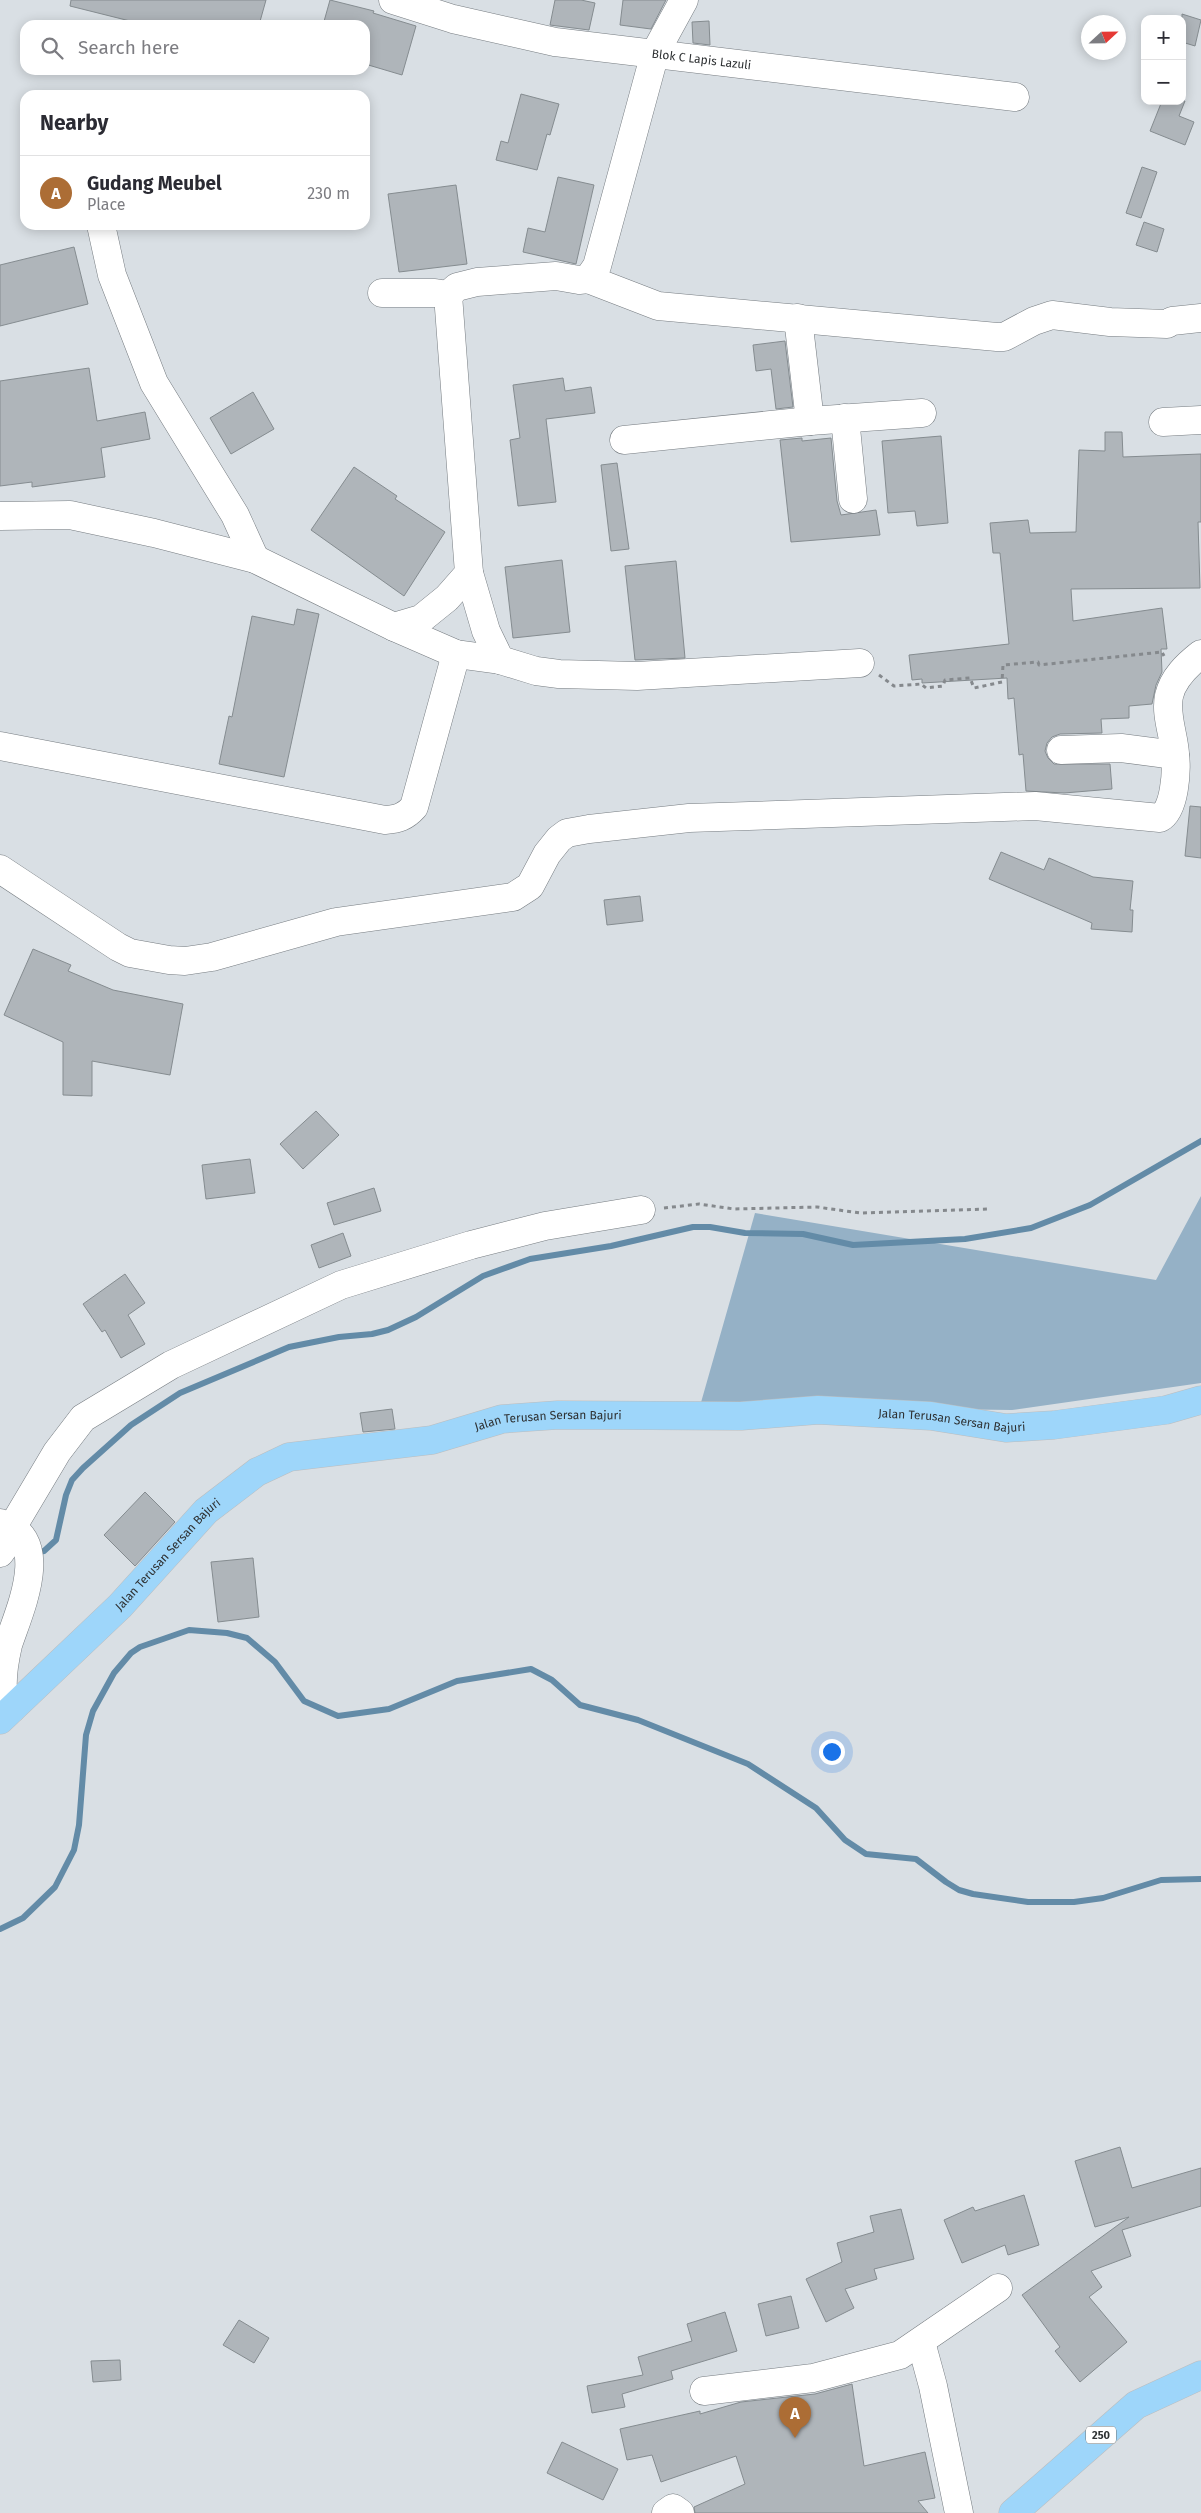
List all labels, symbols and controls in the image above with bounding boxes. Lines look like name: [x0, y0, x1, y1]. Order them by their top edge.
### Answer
north arrow: [1081, 15, 1126, 60]
map controls: [1141, 15, 1186, 105]
button: +: [1141, 15, 1186, 60]
search box: [20, 20, 370, 75]
icon: search: [38, 34, 66, 62]
text: Search here: [78, 36, 179, 59]
street label: Blok C Lapis Lazuli: [651, 47, 752, 72]
button: −: [1141, 60, 1186, 105]
text: Nearby: [40, 110, 108, 136]
text: Gudang Meubel: [87, 172, 222, 195]
text: A: [51, 184, 61, 203]
text: 230 m: [307, 184, 350, 203]
text: Place: [87, 195, 126, 214]
street label: Jalan Terusan Sersan Bajuri: [878, 1406, 1026, 1435]
street label: Jalan Terusan Sersan Bajuri: [473, 1408, 622, 1434]
street label: Jalan Terusan Sersan Bajuri: [113, 1495, 223, 1614]
your location: [819, 1739, 845, 1765]
pin: A: [779, 2397, 811, 2438]
road number: 250: [1086, 2426, 1116, 2444]

